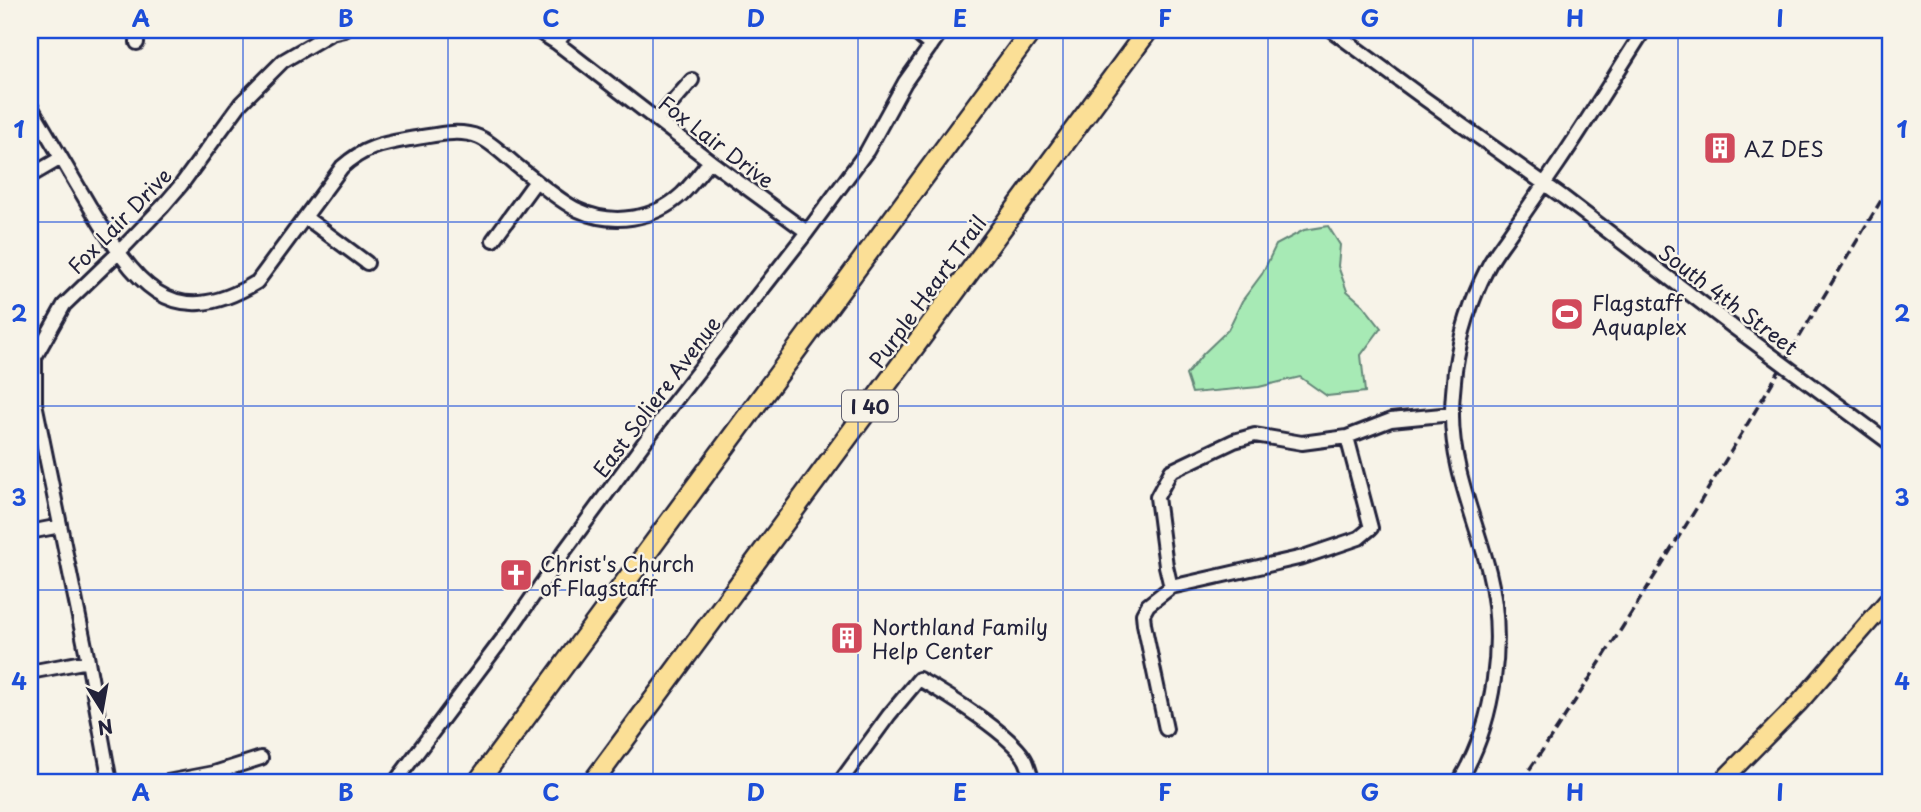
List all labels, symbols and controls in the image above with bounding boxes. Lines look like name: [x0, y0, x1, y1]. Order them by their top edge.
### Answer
text: A: [132, 0, 150, 35]
text: B: [338, 0, 354, 35]
text: C: [542, 0, 560, 35]
text: D: [747, 0, 765, 35]
text: E: [953, 0, 967, 35]
text: F: [1158, 0, 1172, 35]
text: G: [1361, 0, 1379, 35]
text: H: [1566, 0, 1584, 35]
text: I: [1776, 0, 1784, 35]
street label: Fox Lair Drive: [652, 87, 782, 195]
text: 1: [14, 111, 25, 146]
text: 1: [1897, 111, 1908, 146]
building icon: AZ DES: [1701, 129, 1739, 167]
place label: AZ DES: [1744, 132, 1824, 164]
street label: Fox Lair Drive: [60, 159, 178, 281]
street label: Purple Heart Trail: [861, 208, 993, 374]
street label: South 4th Street: [1653, 236, 1805, 362]
place label: Flagstaff Aquaplex: [1592, 286, 1687, 342]
text: 2: [11, 295, 27, 330]
sports icon: Flagstaff Aquaplex: [1548, 295, 1586, 333]
text: 2: [1894, 295, 1910, 330]
street label: East Soliere Avenue: [585, 308, 727, 484]
road number: I 40: [842, 390, 898, 422]
text: 3: [11, 479, 27, 514]
text: 3: [1894, 479, 1910, 514]
place label: Christ's Church of Flagstaff: [540, 547, 695, 603]
church icon: Christ's Church of Flagstaff: [497, 556, 535, 594]
place label: Northland Family Help Center: [872, 610, 1048, 666]
building icon: Northland Family Help Center: [828, 619, 866, 657]
text: 4: [11, 663, 27, 698]
text: 4: [1894, 663, 1910, 698]
north arrow: [66, 676, 136, 746]
text: N: [95, 712, 115, 743]
text: A: [132, 774, 150, 809]
text: B: [338, 774, 354, 809]
text: C: [542, 774, 560, 809]
text: D: [747, 774, 765, 809]
text: E: [953, 774, 967, 809]
text: F: [1158, 774, 1172, 809]
text: G: [1361, 774, 1379, 809]
text: H: [1566, 774, 1584, 809]
text: I: [1776, 774, 1784, 809]

